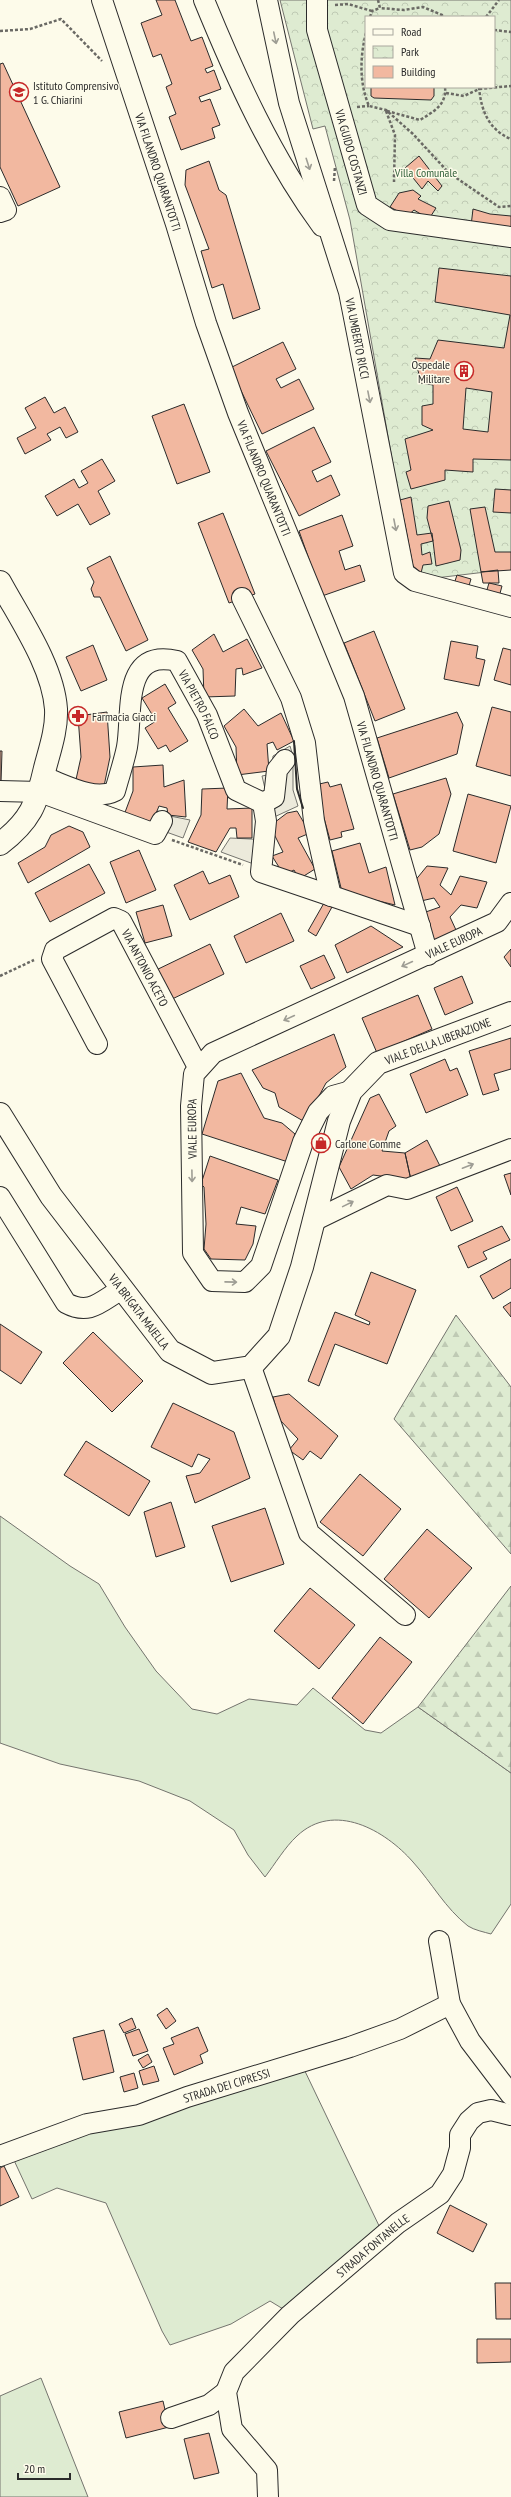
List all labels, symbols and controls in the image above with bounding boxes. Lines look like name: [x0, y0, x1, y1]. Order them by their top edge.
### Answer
legend: [365, 16, 495, 88]
text: Road: [401, 24, 421, 39]
one-way arrow: [271, 31, 279, 44]
text: Park: [401, 44, 419, 59]
text: Building: [401, 64, 436, 79]
place label: Istituto Comprensivo 1 G. Chiarini: [33, 78, 119, 107]
school or university icon: Istituto Comprensivo 1 G. Chiarini: [8, 81, 30, 103]
street label: VIA GUIDO COSTANZI: [332, 107, 371, 197]
street label: VIA FILANDRO QUARANTOTTI: [132, 110, 185, 233]
one-way arrow: [305, 157, 312, 170]
park label: Villa Comunale: [394, 165, 457, 180]
street label: VIA UMBERTO RICCI: [343, 296, 373, 380]
place label: Ospedale Militare: [411, 357, 450, 386]
building icon: Ospedale Militare: [453, 360, 475, 382]
one-way arrow: [366, 391, 374, 404]
street label: VIA FILANDRO QUARANTOTTI: [234, 417, 295, 538]
one-way arrow: [391, 518, 399, 531]
street label: VIA PIETRO FALCO: [175, 666, 223, 742]
pharmacy icon: Farmacia Giacci: [67, 705, 89, 727]
place label: Farmacia Giacci: [92, 709, 156, 724]
street label: VIA FILANDRO QUARANTOTTI: [354, 719, 402, 842]
street label: VIALE EUROPA: [422, 922, 485, 962]
street label: VIA ANTONIO ACETO: [119, 925, 172, 1009]
one-way arrow: [402, 961, 414, 968]
street label: VIALE DELLA LIBERAZIONE: [382, 1014, 493, 1068]
one-way arrow: [283, 1015, 295, 1022]
street label: VIALE EUROPA: [183, 1097, 199, 1160]
shop icon: Carlone Gomme: [310, 1132, 332, 1154]
place label: Carlone Gomme: [335, 1136, 401, 1151]
one-way arrow: [462, 1161, 474, 1169]
one-way arrow: [188, 1169, 196, 1182]
one-way arrow: [341, 1200, 353, 1207]
street label: VIA BRIGATA MAJELLA: [105, 1270, 173, 1352]
one-way arrow: [224, 1278, 237, 1286]
street label: STRADA DEI CIPRESSI: [181, 2065, 272, 2105]
street label: STRADA FONTANELLE: [333, 2210, 412, 2280]
scale bar: [18, 2455, 70, 2481]
text: 20 m: [24, 2461, 45, 2476]

